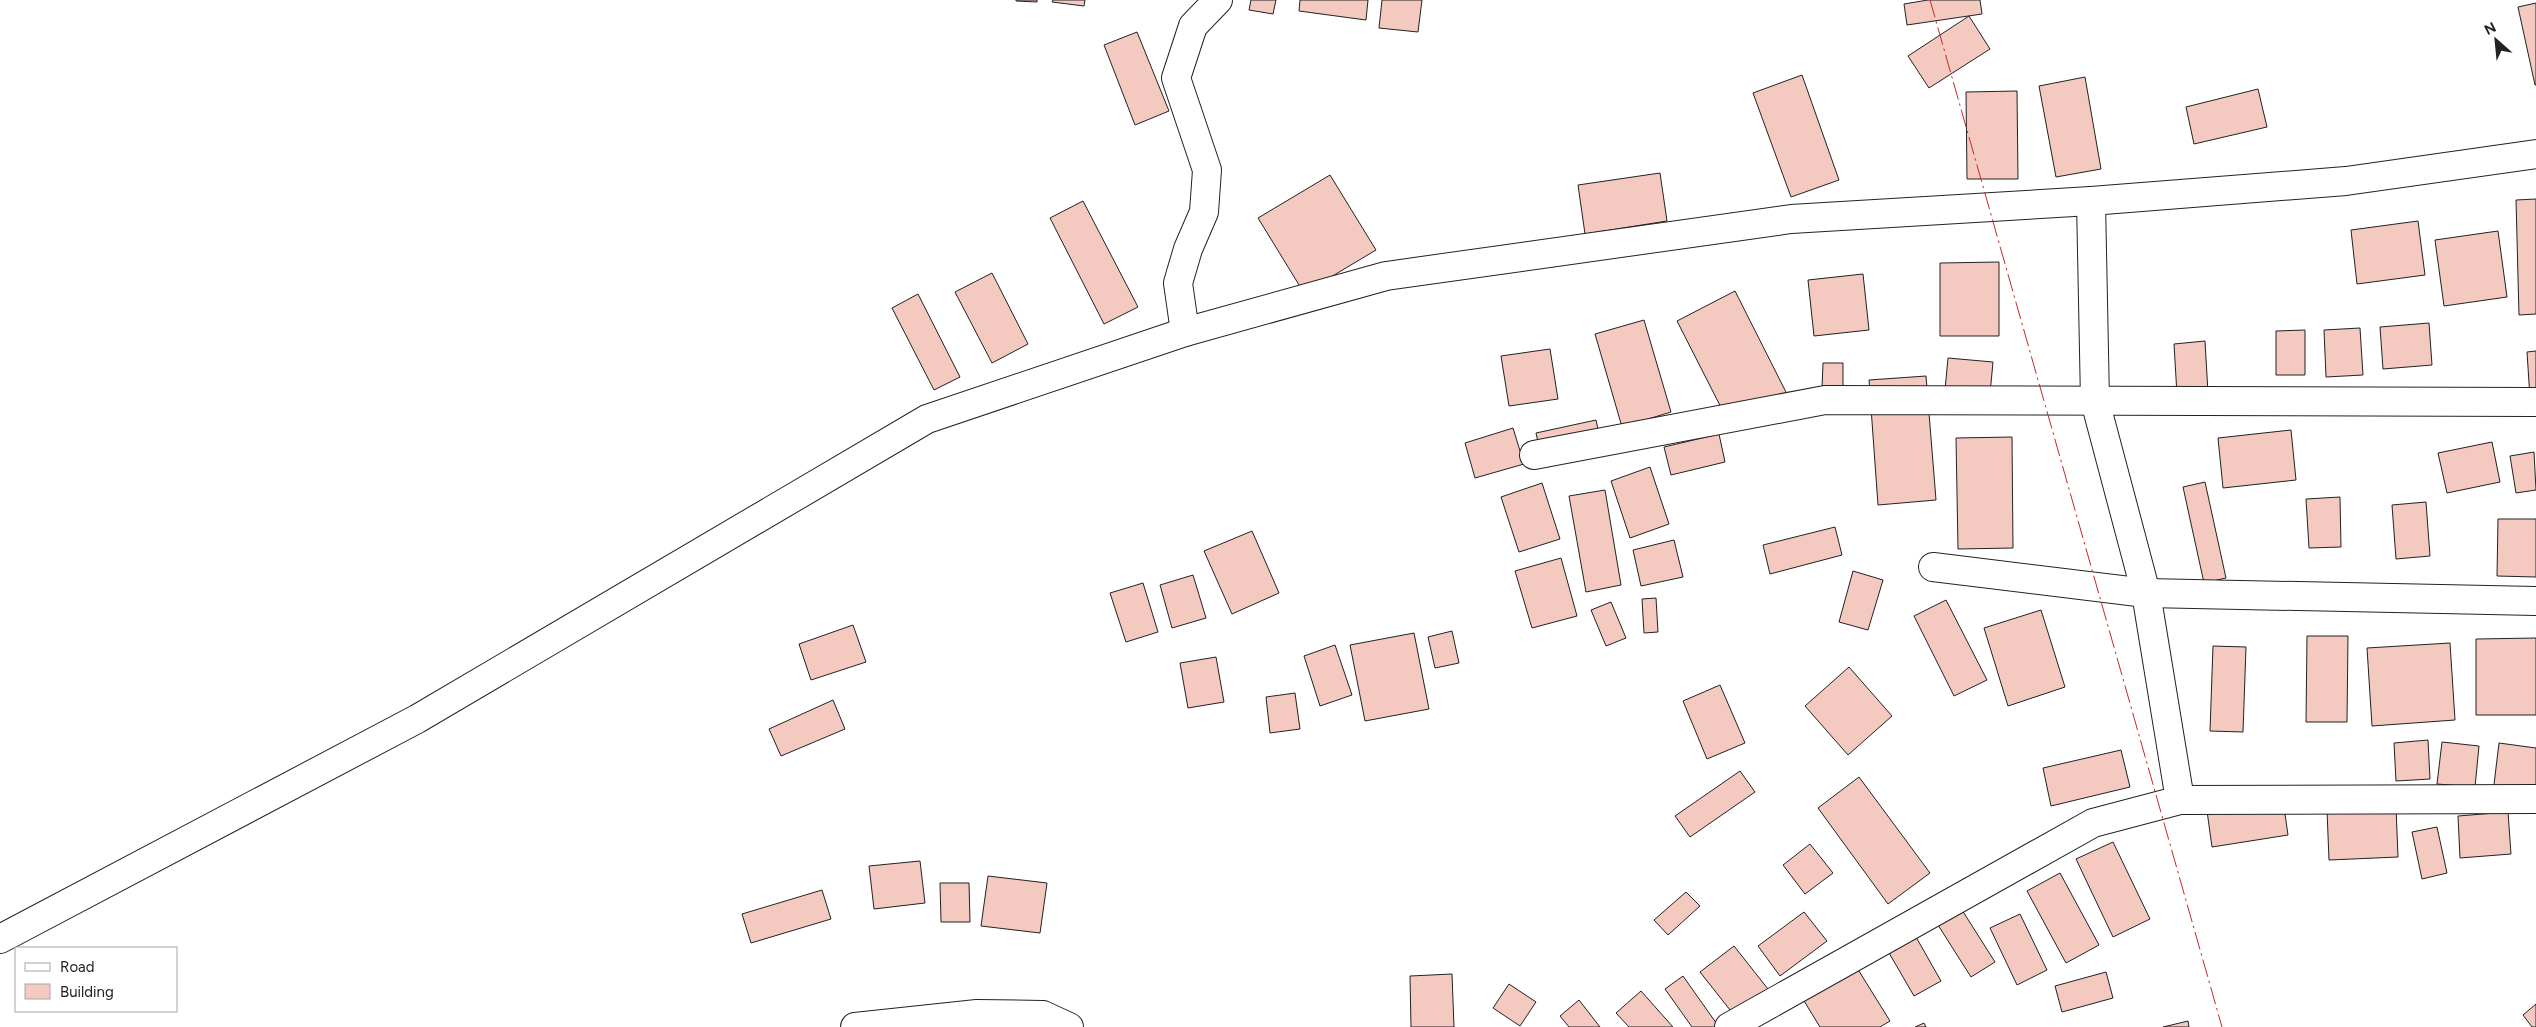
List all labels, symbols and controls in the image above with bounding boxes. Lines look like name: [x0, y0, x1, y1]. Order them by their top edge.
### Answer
north arrow: [2471, 15, 2521, 65]
text: N: [2482, 19, 2499, 39]
legend: [15, 947, 178, 1012]
text: Road: [60, 958, 95, 976]
text: Building: [60, 983, 114, 1001]

